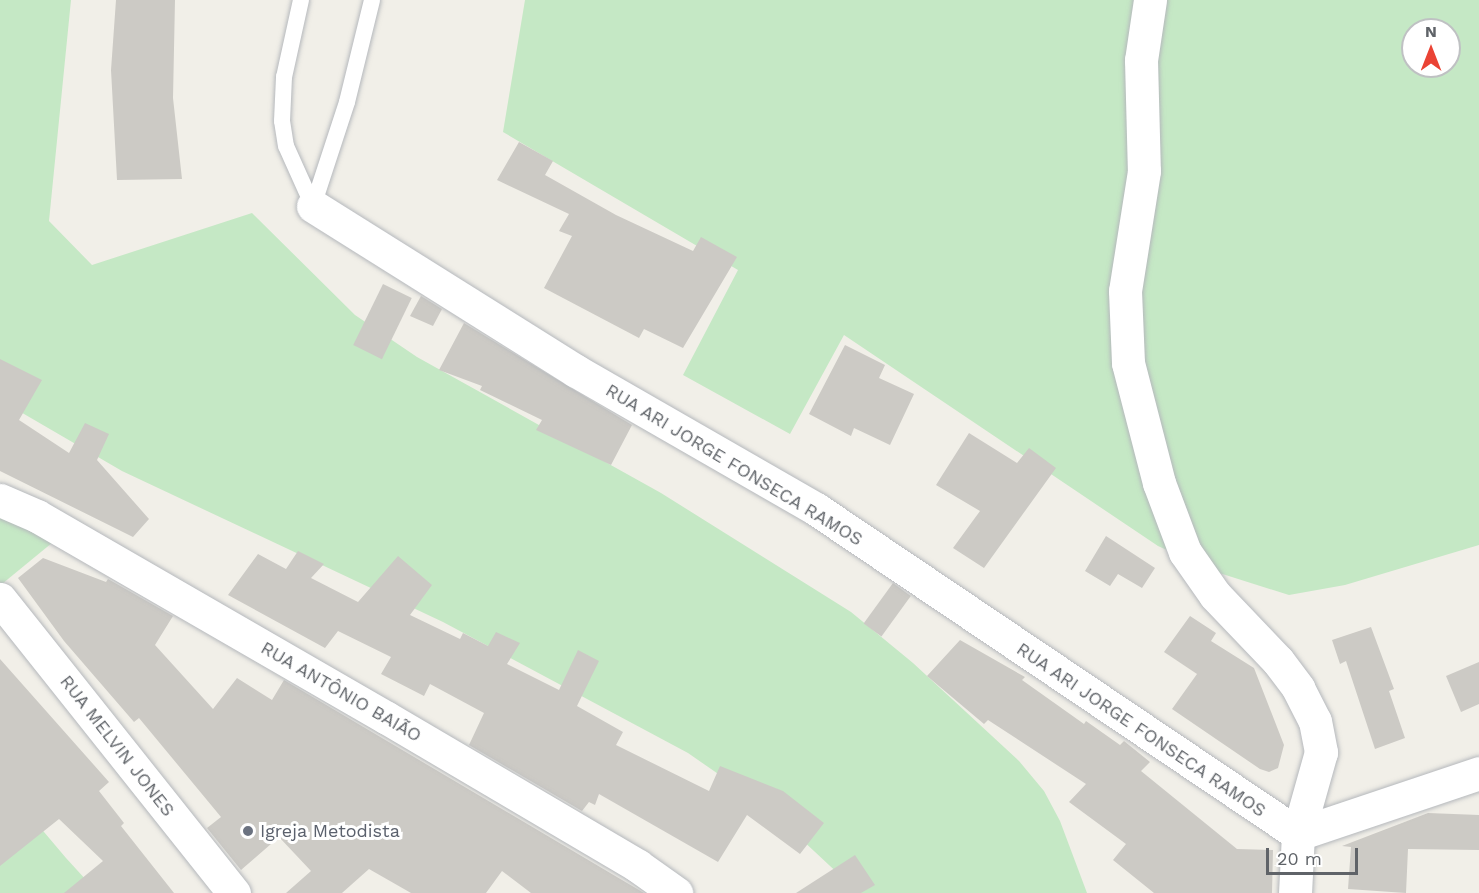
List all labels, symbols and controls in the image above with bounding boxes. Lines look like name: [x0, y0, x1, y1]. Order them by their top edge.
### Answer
north arrow: [1401, 18, 1461, 78]
text: N: [1425, 22, 1437, 41]
street label: RUA ARI JORGE FONSECA RAMOS: [600, 379, 868, 551]
street label: RUA ANTÔNIO BAIÃO: [256, 637, 426, 747]
street label: RUA ARI JORGE FONSECA RAMOS: [1011, 638, 1271, 822]
street label: RUA MELVIN JONES: [55, 671, 179, 821]
place label: Igreja Metodista: [260, 820, 400, 842]
marker: Igreja Metodista: [241, 824, 255, 838]
scale bar: [1269, 836, 1360, 874]
text: 20 m: [1277, 848, 1322, 869]

